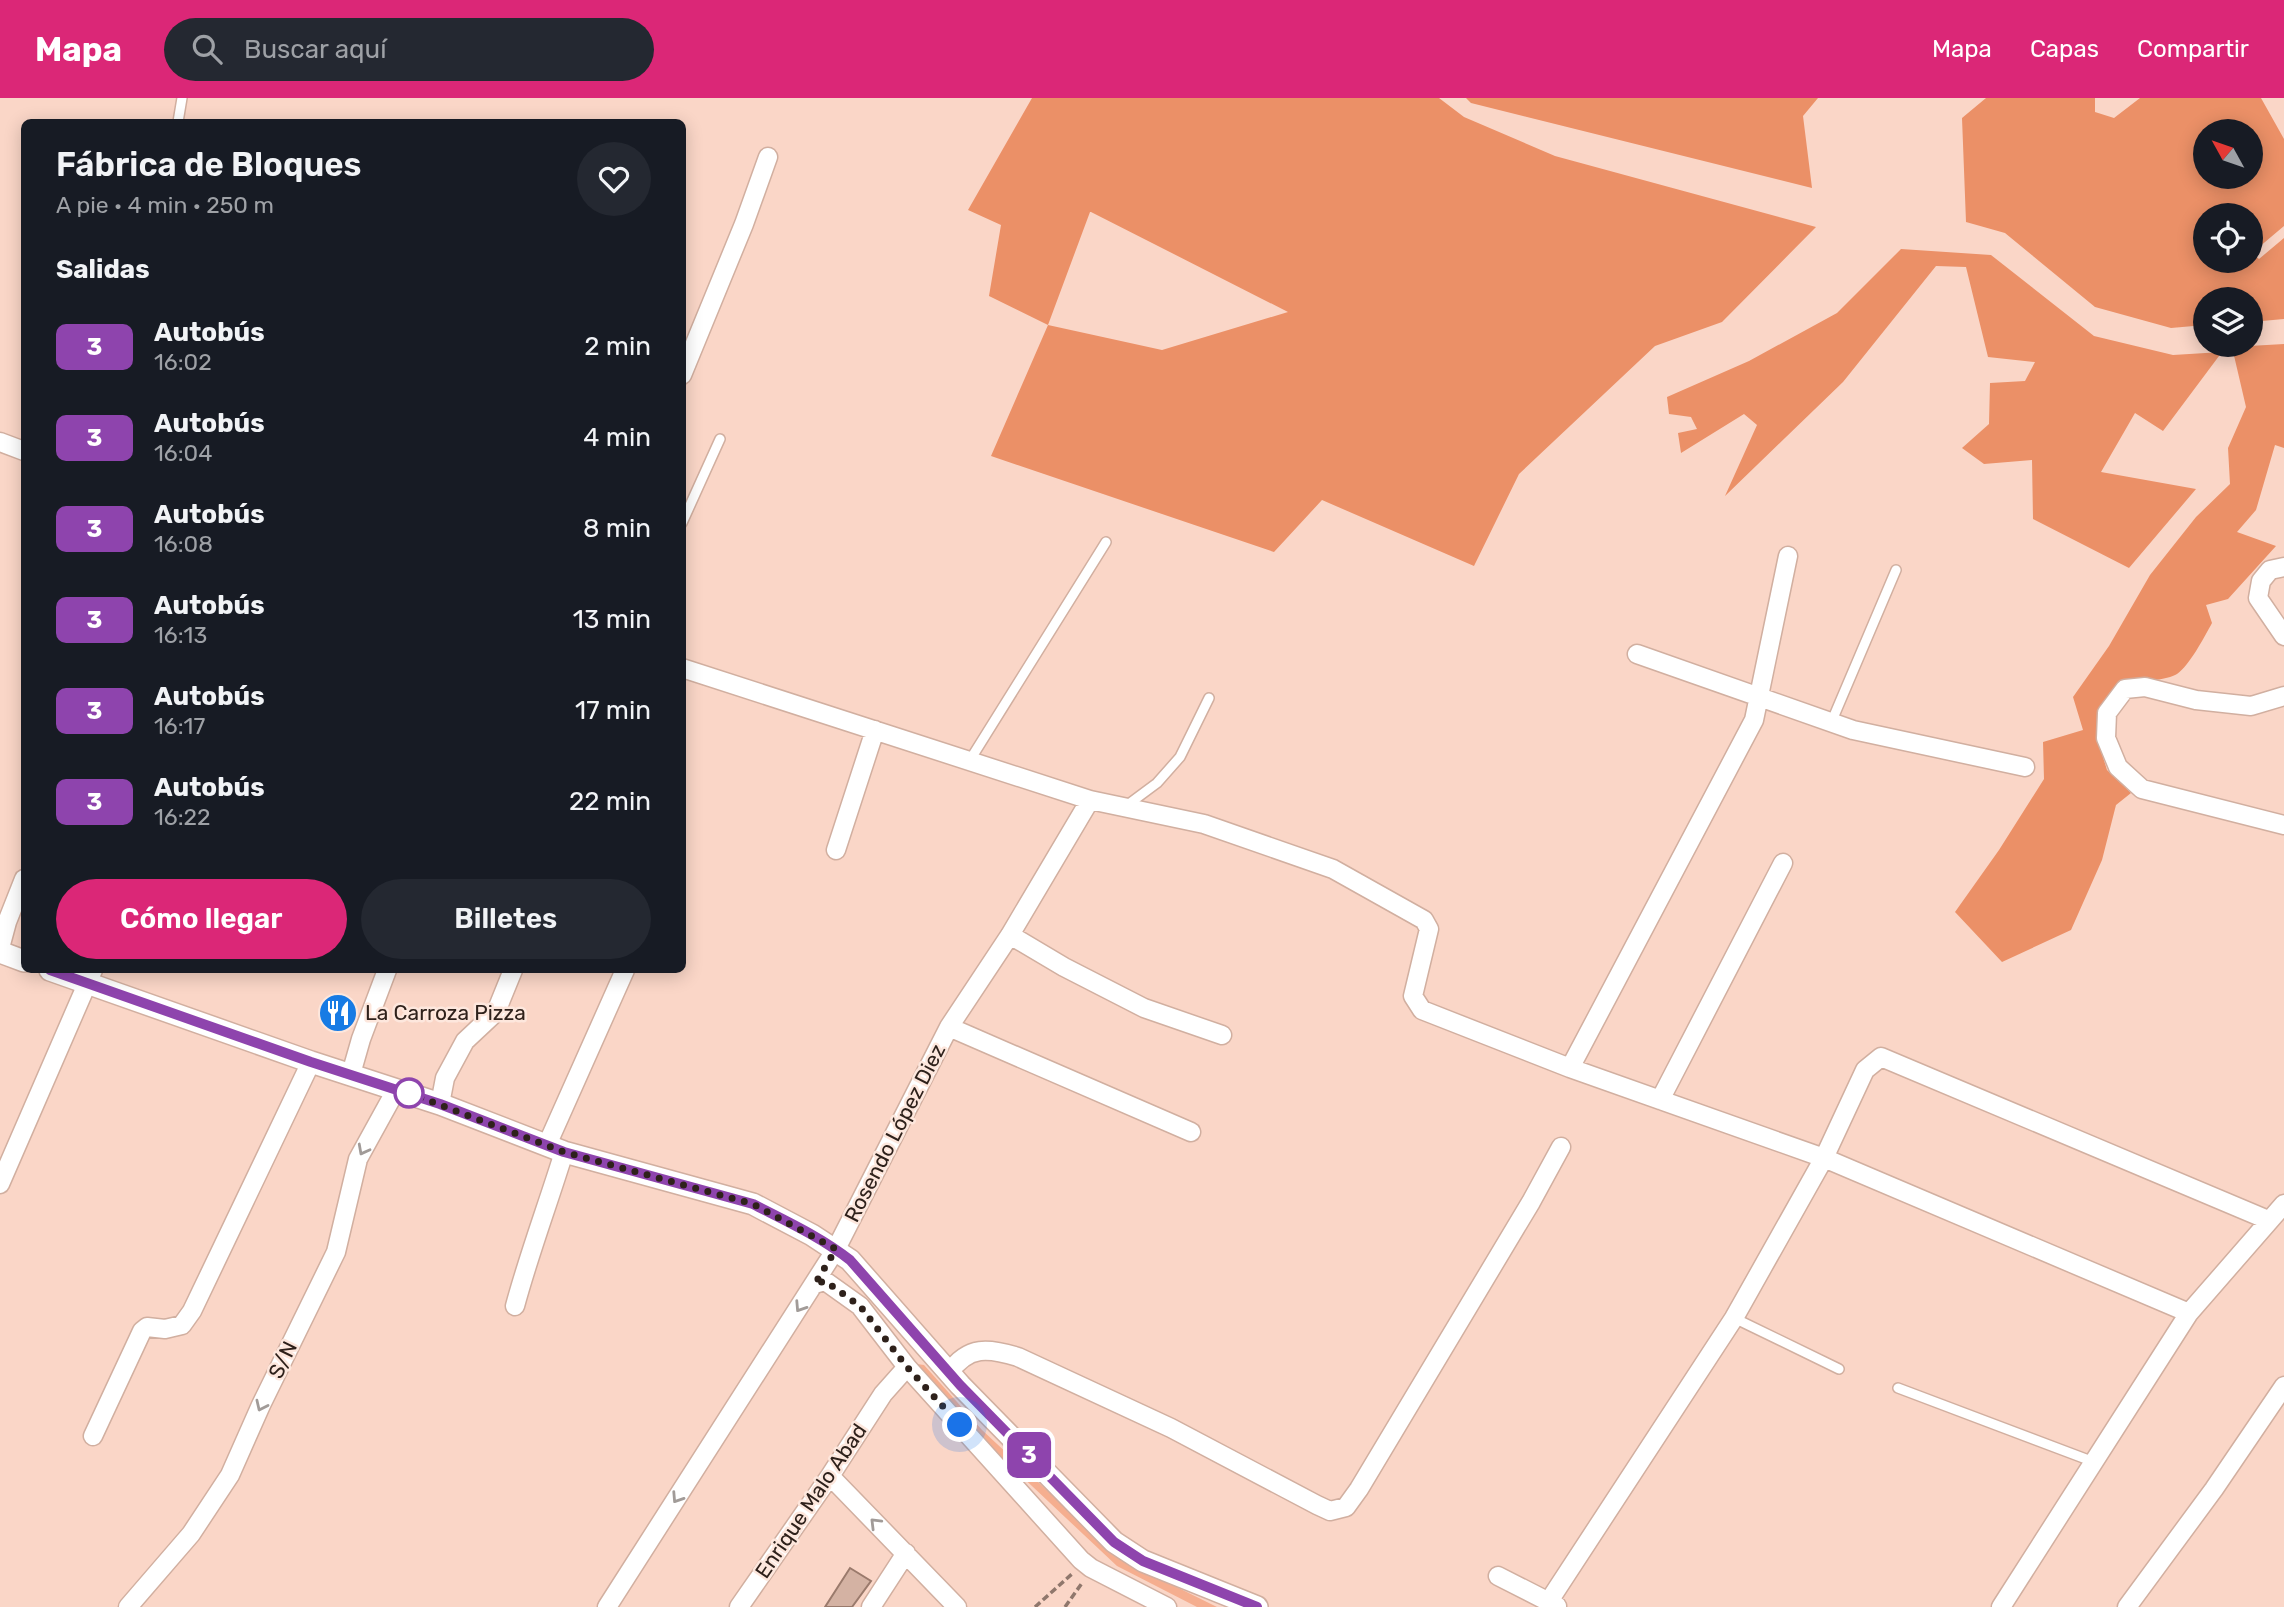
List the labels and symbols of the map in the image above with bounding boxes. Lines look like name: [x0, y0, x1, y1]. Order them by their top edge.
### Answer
north arrow: [2193, 119, 2263, 189]
restaurant icon: La Carroza Pizza: [317, 992, 359, 1034]
place label: La Carroza Pizza: [365, 1000, 526, 1025]
street label: Rosendo López Diez: [839, 1040, 950, 1226]
unlabelled marker: [394, 1078, 424, 1108]
one-way arrow: [358, 1143, 372, 1155]
one-way arrow: [796, 1299, 808, 1312]
street label: S/N: [263, 1337, 302, 1383]
one-way arrow: [255, 1398, 269, 1411]
your location: [942, 1407, 977, 1442]
street label: Enrique Malo Abad: [750, 1419, 872, 1583]
line badge: 3: [1006, 1432, 1052, 1478]
one-way arrow: [672, 1491, 685, 1504]
one-way arrow: [871, 1518, 884, 1531]

